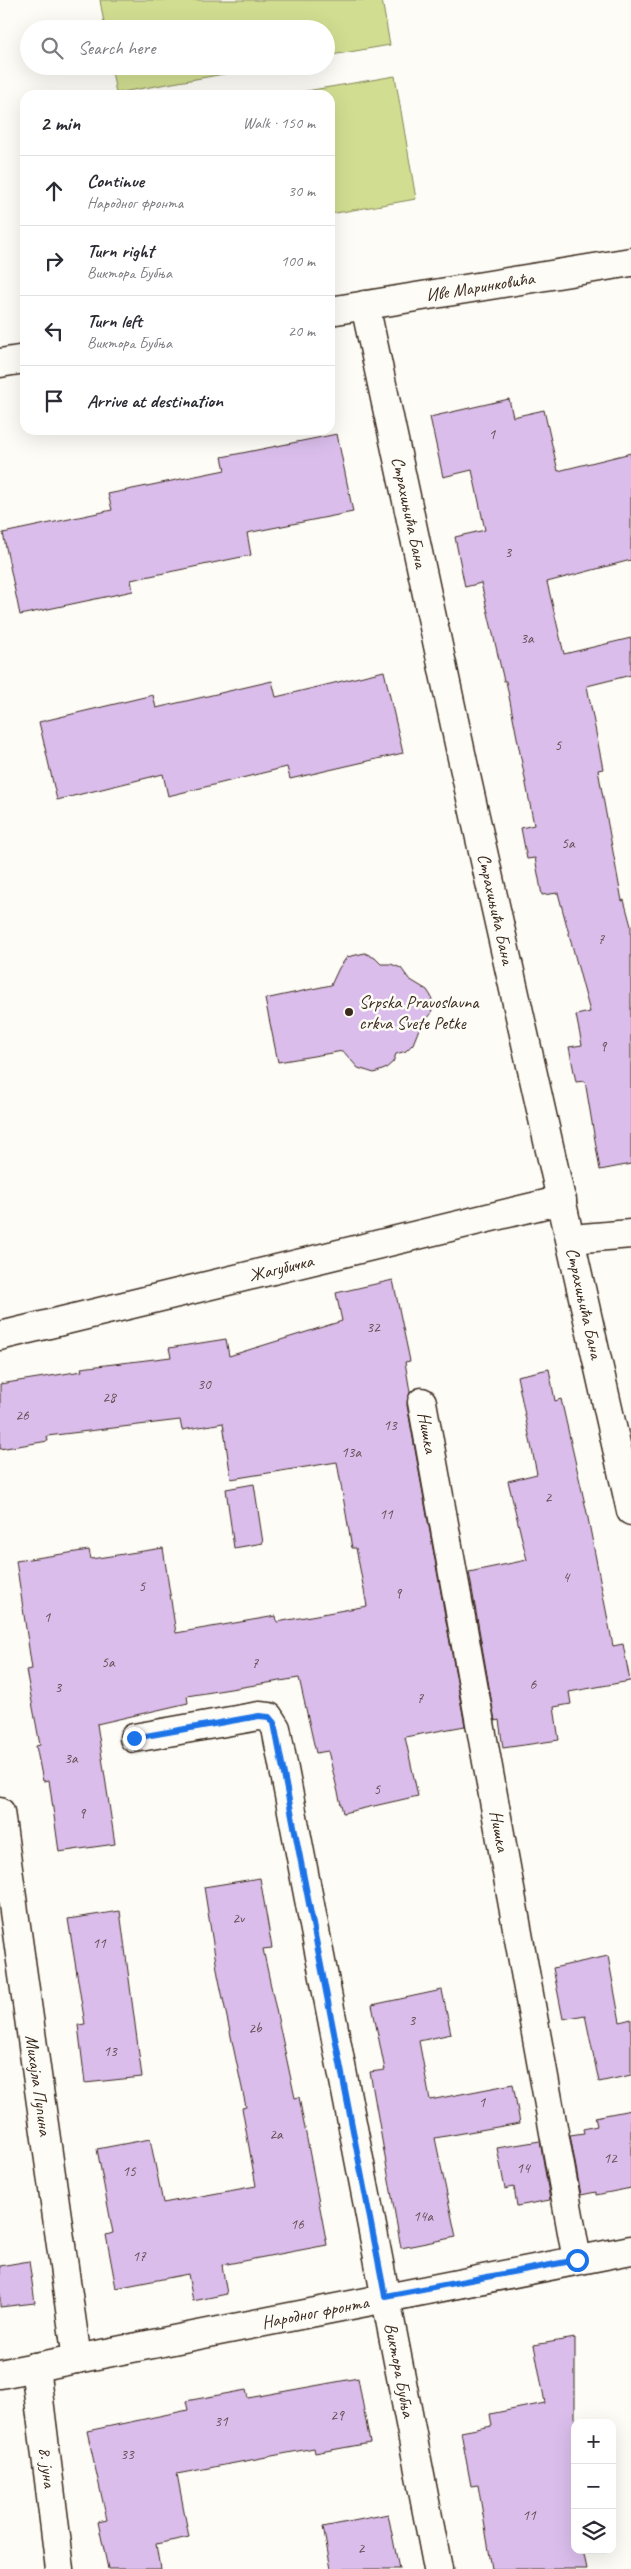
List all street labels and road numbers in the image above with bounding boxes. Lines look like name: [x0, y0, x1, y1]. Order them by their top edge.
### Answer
street label: Иве Маринковића: [424, 267, 537, 306]
street label: Страхињића Бана: [387, 455, 432, 571]
street label: Страхињића Бана: [473, 851, 519, 968]
street label: Страхињића Бана: [561, 1246, 608, 1362]
street label: Жагубичка: [246, 1249, 316, 1286]
street label: Нишка: [413, 1410, 442, 1457]
street label: Нишка: [485, 1809, 514, 1855]
street label: Михајла Пупина: [21, 2033, 57, 2138]
street label: Народног фронта: [260, 2291, 372, 2333]
street label: Виктора Бубња: [380, 2321, 420, 2420]
street label: 8. јуна: [34, 2446, 61, 2491]

